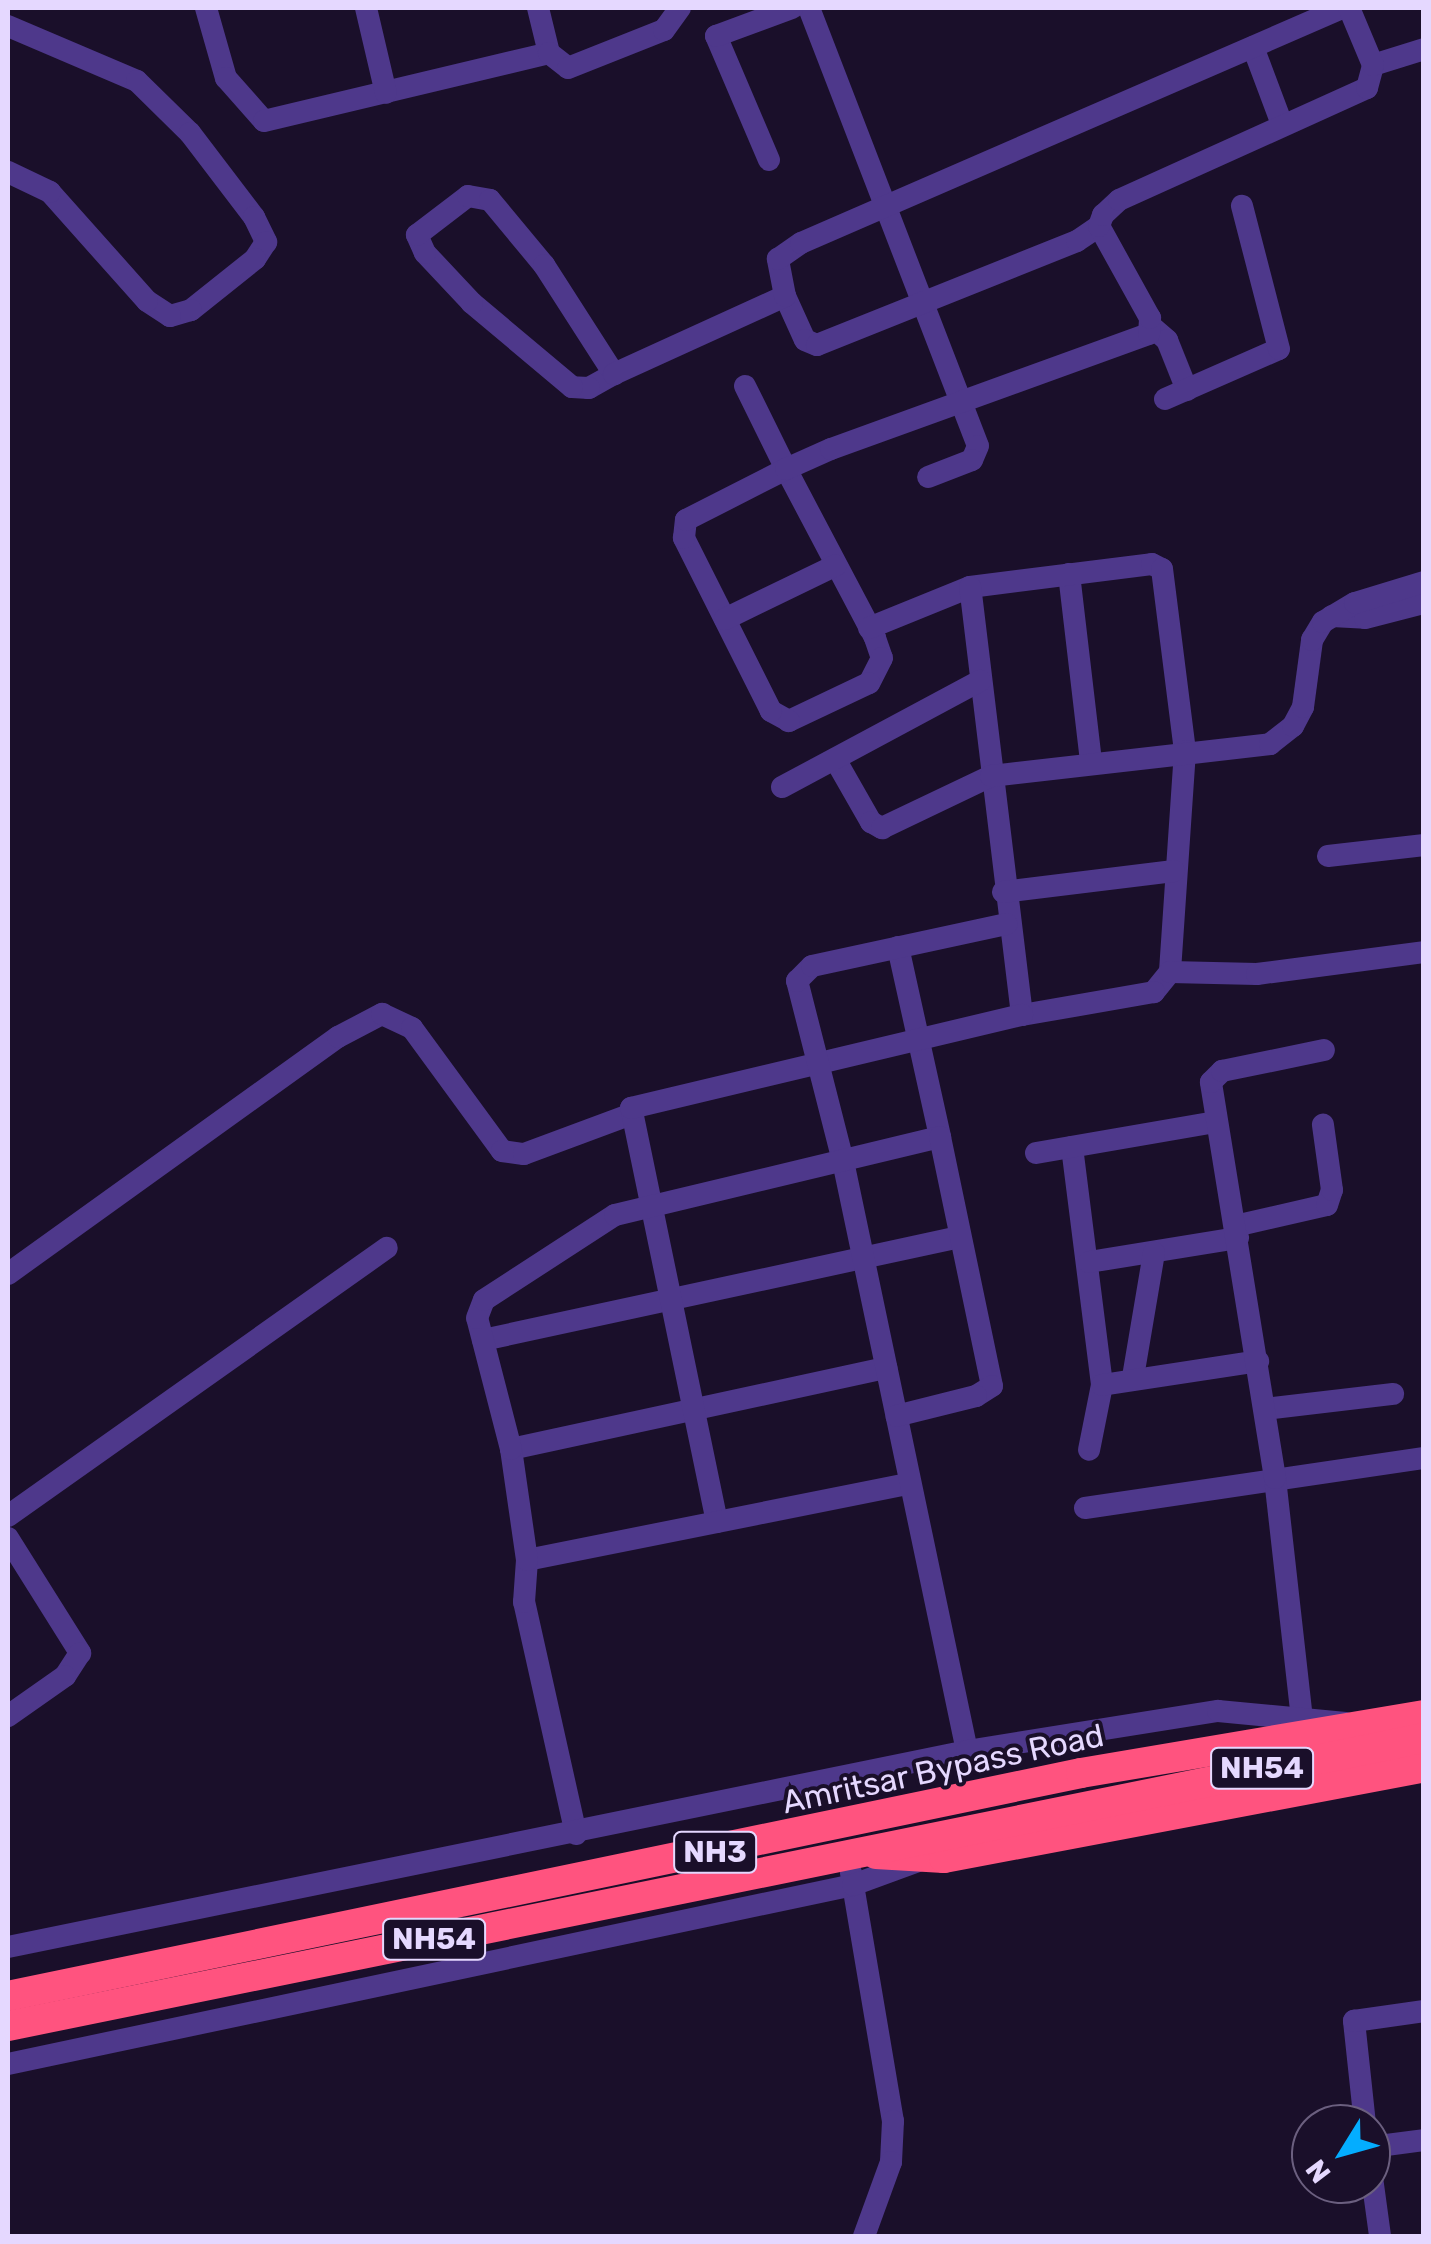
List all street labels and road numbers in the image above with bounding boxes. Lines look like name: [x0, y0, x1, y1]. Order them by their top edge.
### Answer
street label: Amritsar Bypass Road: [778, 1716, 1108, 1822]
road number: NH54: [1210, 1743, 1314, 1793]
road number: NH3: [672, 1827, 758, 1877]
road number: NH54: [382, 1914, 486, 1964]

